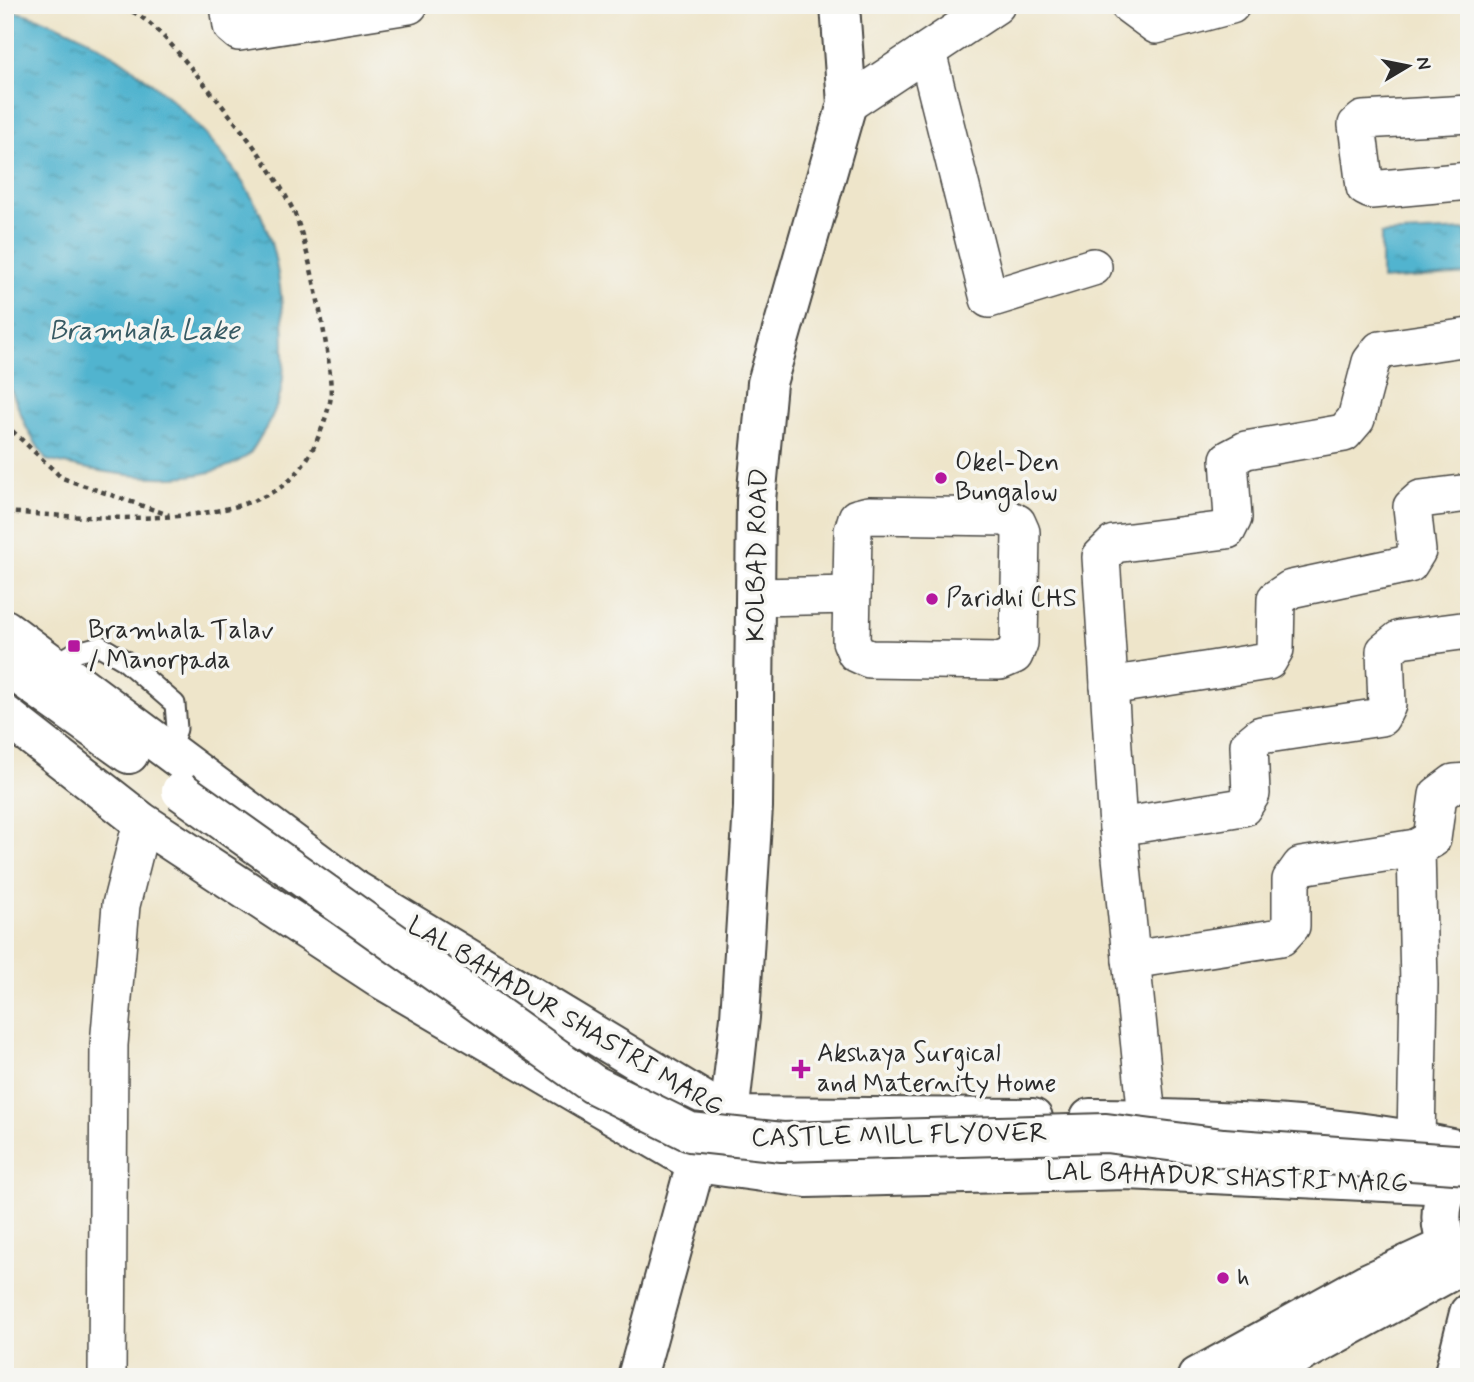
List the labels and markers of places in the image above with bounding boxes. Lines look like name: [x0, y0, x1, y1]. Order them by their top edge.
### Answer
place label: Okel-Den Bungalow: [955, 446, 1059, 512]
marker: Okel-Den Bungalow: [933, 470, 949, 486]
place label: Paridhi CHS: [946, 582, 1077, 616]
marker: Paridhi CHS: [924, 591, 940, 607]
place label: Bramhala Talav / Manorpada: [88, 614, 274, 678]
marker: Bramhala Talav / Manorpada: [66, 638, 82, 654]
place label: Akshaya Surgical and Maternity Home: [817, 1037, 1057, 1101]
marker: Akshaya Surgical and Maternity Home: [791, 1059, 811, 1079]
place label: h: [1237, 1261, 1250, 1295]
marker: h: [1215, 1270, 1231, 1286]

